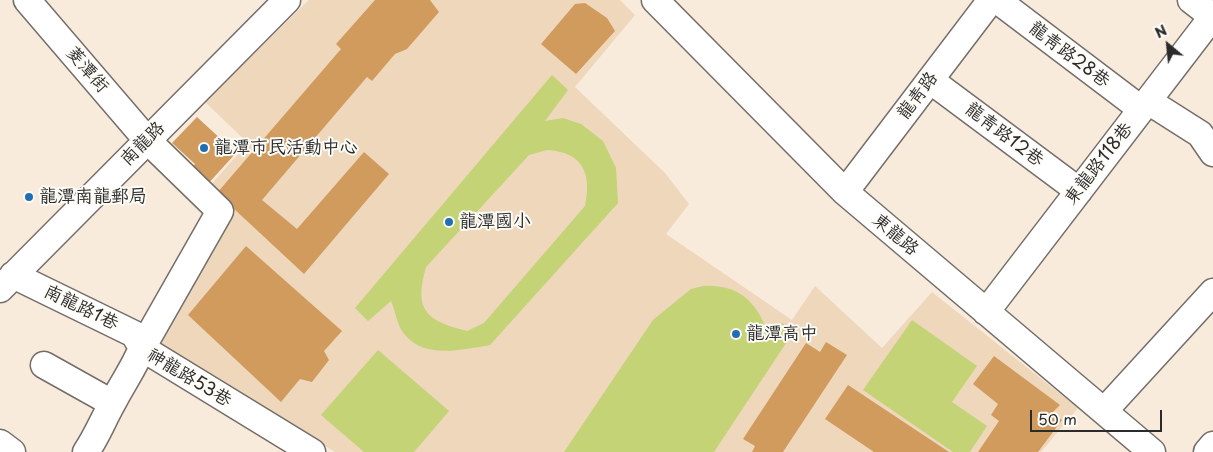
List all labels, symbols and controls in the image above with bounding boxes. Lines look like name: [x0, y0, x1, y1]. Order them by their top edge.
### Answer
street label: 龍青路28巷: [1024, 18, 1114, 92]
text: N: [1151, 19, 1171, 43]
north arrow: [1143, 20, 1193, 70]
street label: 菱潭街: [61, 43, 113, 97]
street label: 龍青路: [893, 68, 943, 124]
street label: 龍青路12巷: [960, 98, 1048, 172]
street label: 南龍路: [116, 117, 170, 171]
street label: 東龍路118巷: [1060, 119, 1138, 209]
place label: 龍潭市民活動中心: [214, 137, 358, 159]
marker: 龍潭市民活動中心: [198, 142, 210, 154]
place label: 龍潭南龍郵局: [39, 186, 147, 208]
marker: 龍潭南龍郵局: [23, 191, 35, 203]
street label: 東龍路: [867, 209, 923, 261]
place label: 龍潭國小: [459, 211, 531, 233]
marker: 龍潭國小: [443, 216, 455, 228]
street label: 南龍路1巷: [40, 281, 122, 335]
place label: 龍潭高中: [746, 323, 818, 345]
marker: 龍潭高中: [730, 328, 742, 340]
street label: 神龍路53巷: [143, 344, 235, 412]
scale bar: [1033, 400, 1166, 432]
text: 50 m: [1038, 407, 1077, 430]

